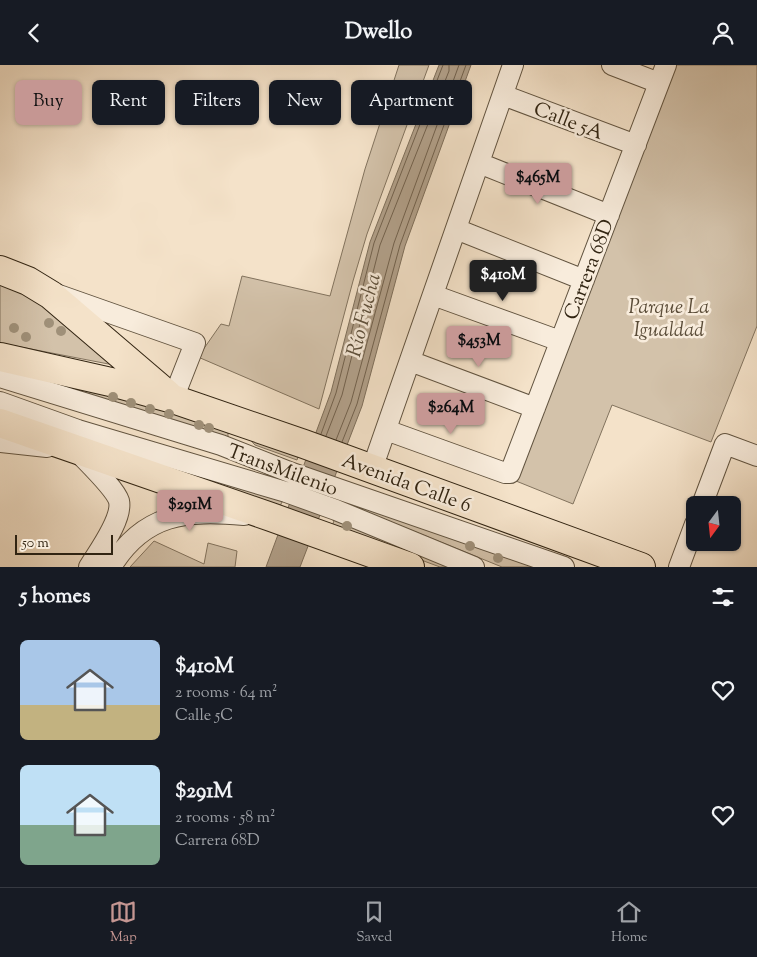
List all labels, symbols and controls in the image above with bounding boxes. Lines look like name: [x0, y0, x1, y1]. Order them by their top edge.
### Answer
text: Dwello: [345, 17, 412, 49]
icon: back: [20, 19, 48, 47]
icon: person: [709, 19, 737, 47]
chip: Buy: [15, 80, 82, 125]
chip: Rent: [92, 80, 165, 125]
chip: Filters: [175, 80, 259, 125]
chip: New: [269, 80, 341, 125]
chip: Apartment: [351, 80, 472, 125]
street label: Calle 5A: [529, 96, 607, 149]
pin: $465M: [503, 163, 573, 205]
text: $465M: [516, 167, 560, 190]
street label: Carrera 68D: [558, 215, 623, 325]
pin: $410M: [468, 259, 538, 302]
text: $410M: [481, 264, 525, 287]
water label: Río Fucha: [340, 270, 390, 360]
park label: Parque La Igualdad: [629, 294, 709, 346]
pin: $453M: [444, 325, 514, 368]
text: $453M: [457, 330, 501, 353]
pin: $264M: [416, 393, 486, 435]
text: $264M: [428, 397, 474, 420]
street label: TransMilenio: [223, 438, 342, 505]
street label: Avenida Calle 6: [337, 447, 475, 521]
pin: $291M: [155, 489, 225, 532]
text: $291M: [168, 494, 212, 517]
north arrow: [686, 496, 741, 551]
map controls: [686, 496, 741, 551]
scale bar: [15, 532, 112, 555]
text: 50 m: [22, 534, 49, 554]
text: 5 homes: [20, 582, 90, 612]
icon: filters: [709, 583, 737, 611]
text: $410M: [175, 652, 234, 682]
icon: home: [60, 660, 120, 720]
icon: heart: [709, 676, 737, 704]
text: 2 rooms · 64 m²: [175, 682, 278, 705]
text: Calle 5C: [175, 705, 233, 728]
text: $291M: [175, 777, 233, 807]
icon: home: [60, 785, 120, 845]
icon: heart: [709, 801, 737, 829]
text: 2 rooms · 58 m²: [175, 807, 275, 830]
text: Carrera 68D: [175, 830, 260, 853]
tab: Map: [109, 898, 137, 948]
tab: Saved: [356, 898, 392, 948]
tab: Home: [611, 898, 648, 948]

